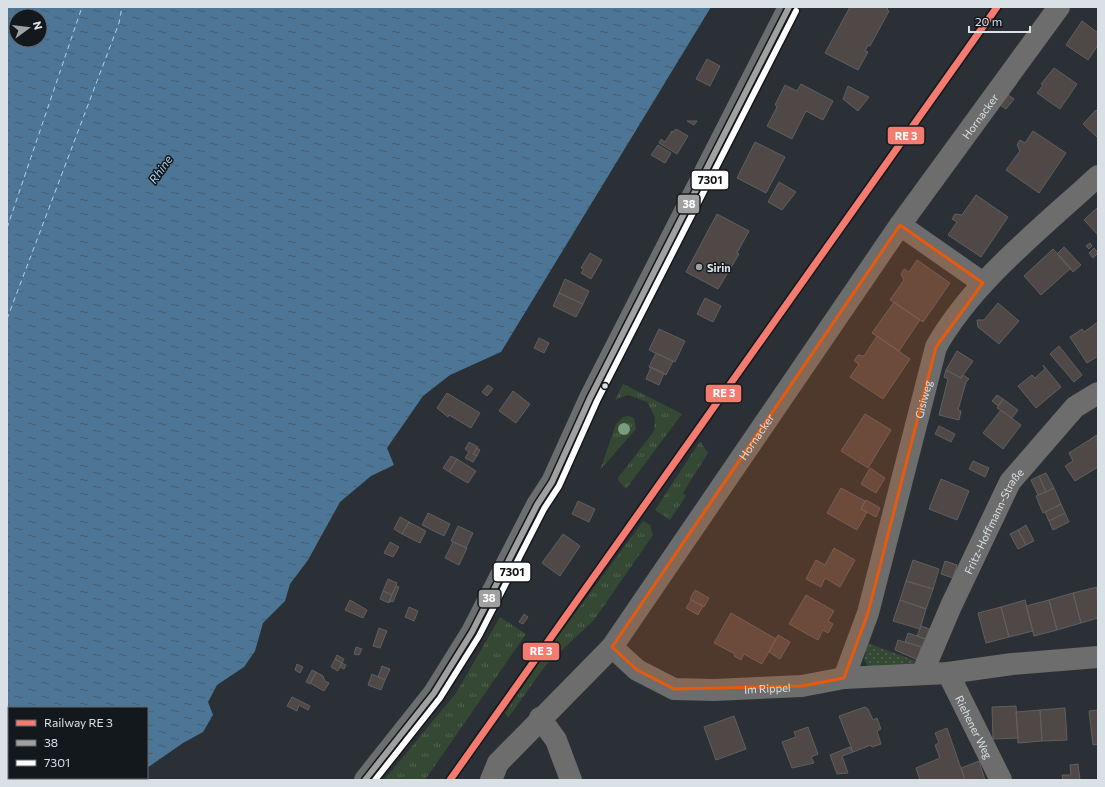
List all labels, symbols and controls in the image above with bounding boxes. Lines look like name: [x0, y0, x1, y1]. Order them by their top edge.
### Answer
north arrow: [8, 8, 48, 48]
scale bar: [969, 8, 1030, 34]
text: 20 m: [975, 14, 1002, 28]
text: N: [31, 20, 45, 31]
street label: Hornacker: [959, 90, 1001, 141]
line badge: RE 3: [887, 126, 925, 145]
text: RE 3: [895, 129, 917, 142]
water label: Rhine: [145, 152, 175, 186]
line badge: 7301: [691, 170, 729, 190]
text: 7301: [698, 173, 722, 186]
line badge: 38: [677, 194, 700, 214]
text: 38: [682, 197, 696, 210]
place label: Sirin: [707, 261, 731, 274]
marker: Sirin: [694, 262, 704, 272]
street label: Gisiweg: [912, 379, 934, 420]
unlabelled marker: [600, 381, 610, 391]
line badge: RE 3: [705, 384, 742, 403]
text: RE 3: [713, 386, 735, 399]
street label: Hornacker: [736, 410, 776, 462]
street label: Fritz-Hoffmann-Straße: [961, 465, 1026, 576]
line badge: 7301: [493, 562, 531, 582]
text: 7301: [500, 565, 524, 578]
line badge: 38: [478, 589, 501, 608]
text: 38: [482, 591, 496, 604]
line badge: RE 3: [522, 642, 560, 661]
text: RE 3: [530, 644, 552, 657]
street label: Im Rippel: [744, 680, 791, 695]
street label: Riehener Weg: [953, 693, 996, 761]
legend: [8, 707, 148, 779]
text: Railway RE 3: [44, 715, 113, 729]
text: 38: [44, 735, 58, 749]
text: 7301: [44, 755, 70, 769]

